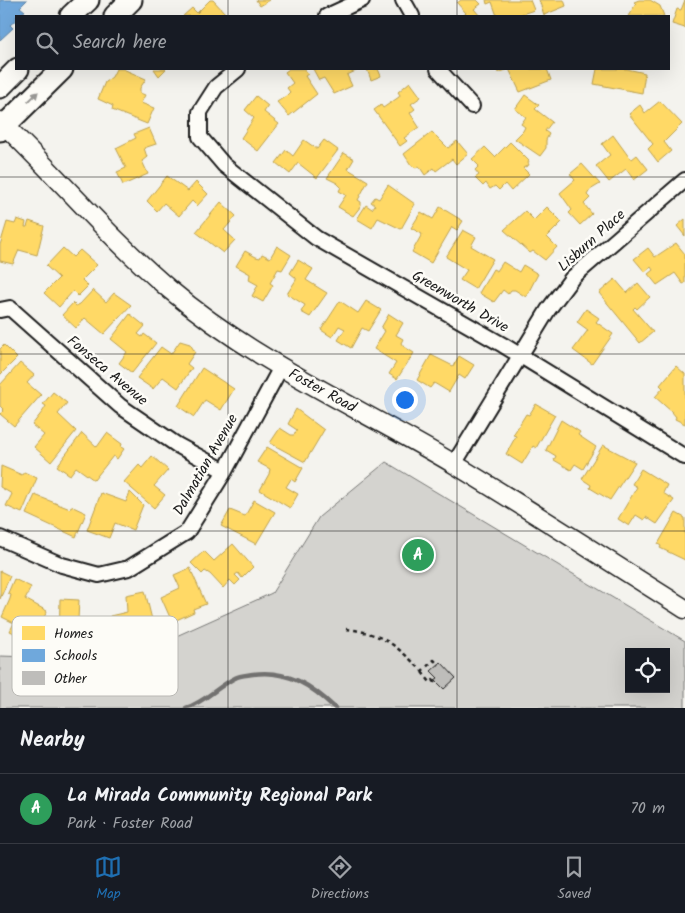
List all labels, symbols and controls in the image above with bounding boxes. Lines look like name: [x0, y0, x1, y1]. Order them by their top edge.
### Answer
search box: [15, 15, 670, 70]
text: Search here: [73, 28, 167, 58]
icon: search: [33, 29, 61, 57]
one-way arrow: [27, 91, 39, 103]
street label: Lisburn Place: [553, 204, 632, 278]
street label: Greenworth Drive: [407, 264, 513, 340]
street label: Fonseca Avenue: [61, 330, 153, 412]
street label: Foster Road: [284, 362, 361, 420]
your location: [392, 387, 418, 413]
street label: Dalmatian Avenue: [167, 409, 245, 520]
pin: A: [402, 536, 434, 574]
legend: [12, 616, 178, 696]
text: Homes: [54, 623, 93, 645]
text: Schools: [54, 645, 97, 667]
map controls: [625, 648, 670, 693]
button: locate: [625, 648, 670, 693]
text: Other: [54, 668, 88, 690]
text: Nearby: [20, 724, 85, 757]
text: La Mirada Community Regional Park: [67, 781, 372, 811]
text: A: [31, 796, 41, 821]
text: 70 m: [630, 796, 665, 821]
text: Park · Foster Road: [67, 811, 192, 836]
tab: Map: [94, 853, 122, 905]
tab: Directions: [311, 853, 369, 905]
tab: Saved: [557, 853, 591, 905]

